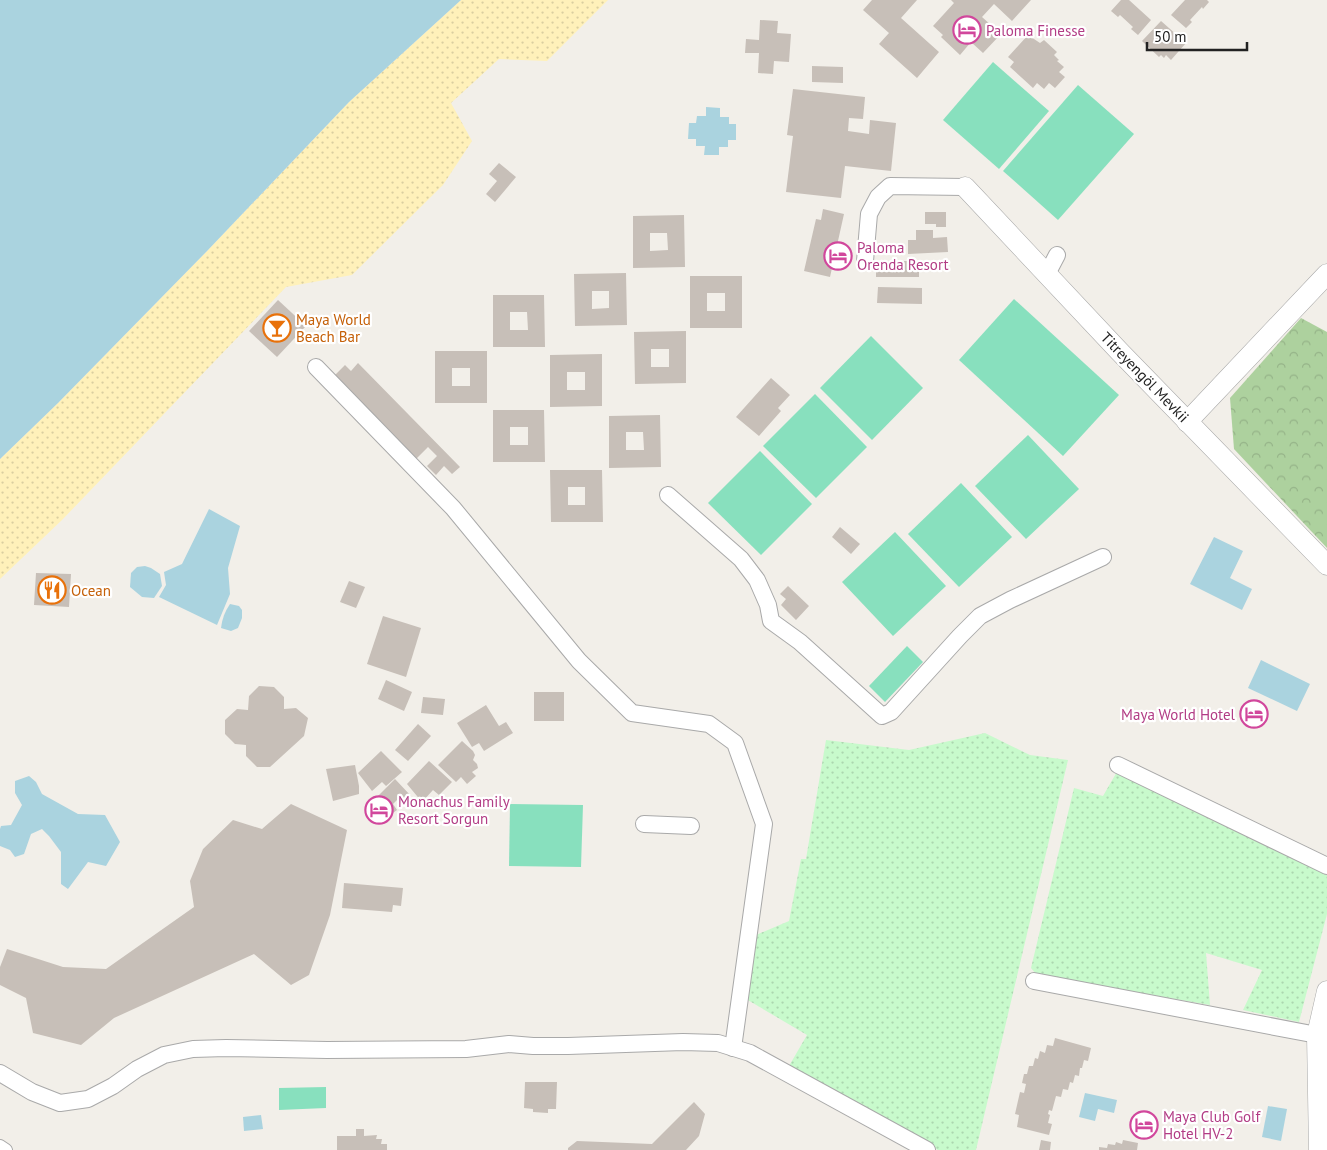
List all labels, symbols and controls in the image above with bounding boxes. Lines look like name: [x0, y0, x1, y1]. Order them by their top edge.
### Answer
hotel icon: Paloma Finesse: [952, 15, 982, 45]
scale bar: [1147, 20, 1247, 52]
place label: Paloma Finesse: [986, 21, 1085, 40]
text: 50 m: [1154, 27, 1187, 46]
place label: Paloma Orenda Resort: [857, 238, 949, 274]
hotel icon: Paloma Orenda Resort: [823, 241, 853, 271]
place label: Maya World Beach Bar: [296, 310, 371, 346]
bar icon: Maya World Beach Bar: [262, 313, 292, 343]
street label: Titreyengöl Mevkii: [1097, 328, 1193, 426]
restaurant icon: Ocean: [37, 575, 67, 605]
place label: Ocean: [71, 581, 111, 600]
hotel icon: Maya World Hotel: [1239, 699, 1269, 729]
place label: Maya World Hotel: [1121, 705, 1236, 724]
place label: Monachus Family Resort Sorgun: [398, 792, 510, 828]
hotel icon: Monachus Family Resort Sorgun: [364, 795, 394, 825]
place label: Maya Club Golf Hotel HV-2: [1163, 1107, 1261, 1143]
hotel icon: Maya Club Golf Hotel HV-2: [1129, 1110, 1159, 1140]

